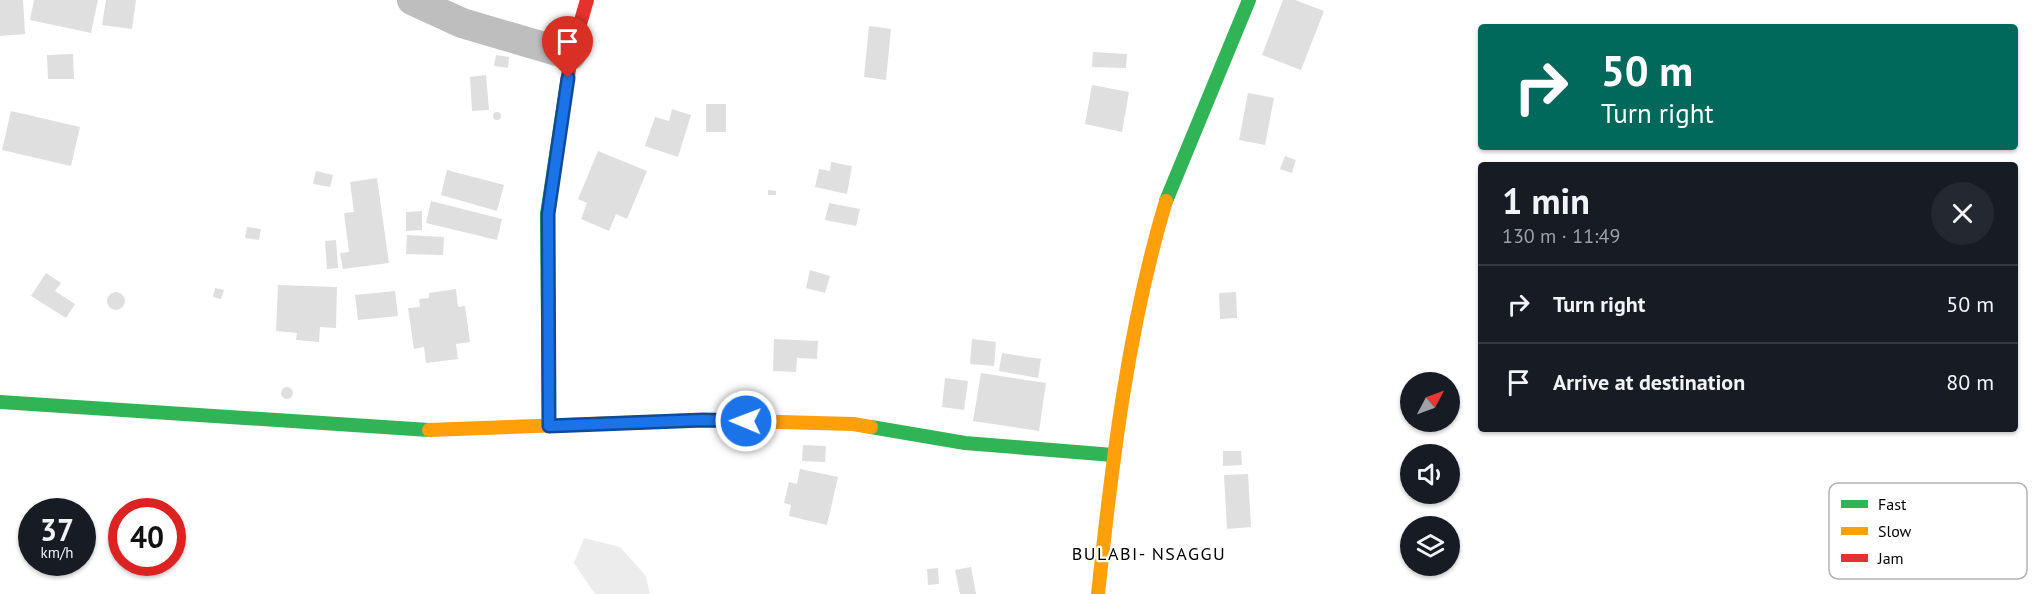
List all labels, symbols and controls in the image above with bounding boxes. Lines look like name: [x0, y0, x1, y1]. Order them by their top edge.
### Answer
pin: [542, 16, 593, 78]
icon: arrive: [551, 25, 584, 58]
text: 50 m: [1601, 43, 1693, 98]
icon: right: [1502, 48, 1580, 126]
text: Turn right: [1601, 96, 1714, 130]
text: 1 min: [1502, 177, 1590, 224]
button: close: [1931, 182, 1994, 245]
text: 130 m · 11:49: [1502, 223, 1620, 249]
icon: right: [1502, 288, 1535, 321]
text: Turn right: [1553, 290, 1645, 318]
text: 50 m: [1946, 290, 1994, 318]
icon: arrive: [1502, 366, 1535, 399]
text: Arrive at destination: [1553, 368, 1745, 396]
text: 80 m: [1946, 368, 1994, 396]
north arrow: [1400, 372, 1460, 432]
map controls: [1400, 372, 1460, 576]
position arrow: [714, 389, 778, 453]
button: sound: [1400, 444, 1460, 504]
legend: [1829, 483, 2027, 579]
text: Fast: [1878, 494, 1907, 514]
speed limit sign: 40: [108, 498, 186, 576]
text: 37: [40, 510, 74, 549]
button: layers: [1400, 516, 1460, 576]
text: Slow: [1878, 521, 1912, 541]
district label: BULABI- NSAGGU: [1072, 542, 1226, 565]
text: km/h: [41, 543, 73, 562]
text: Jam: [1877, 548, 1904, 568]

